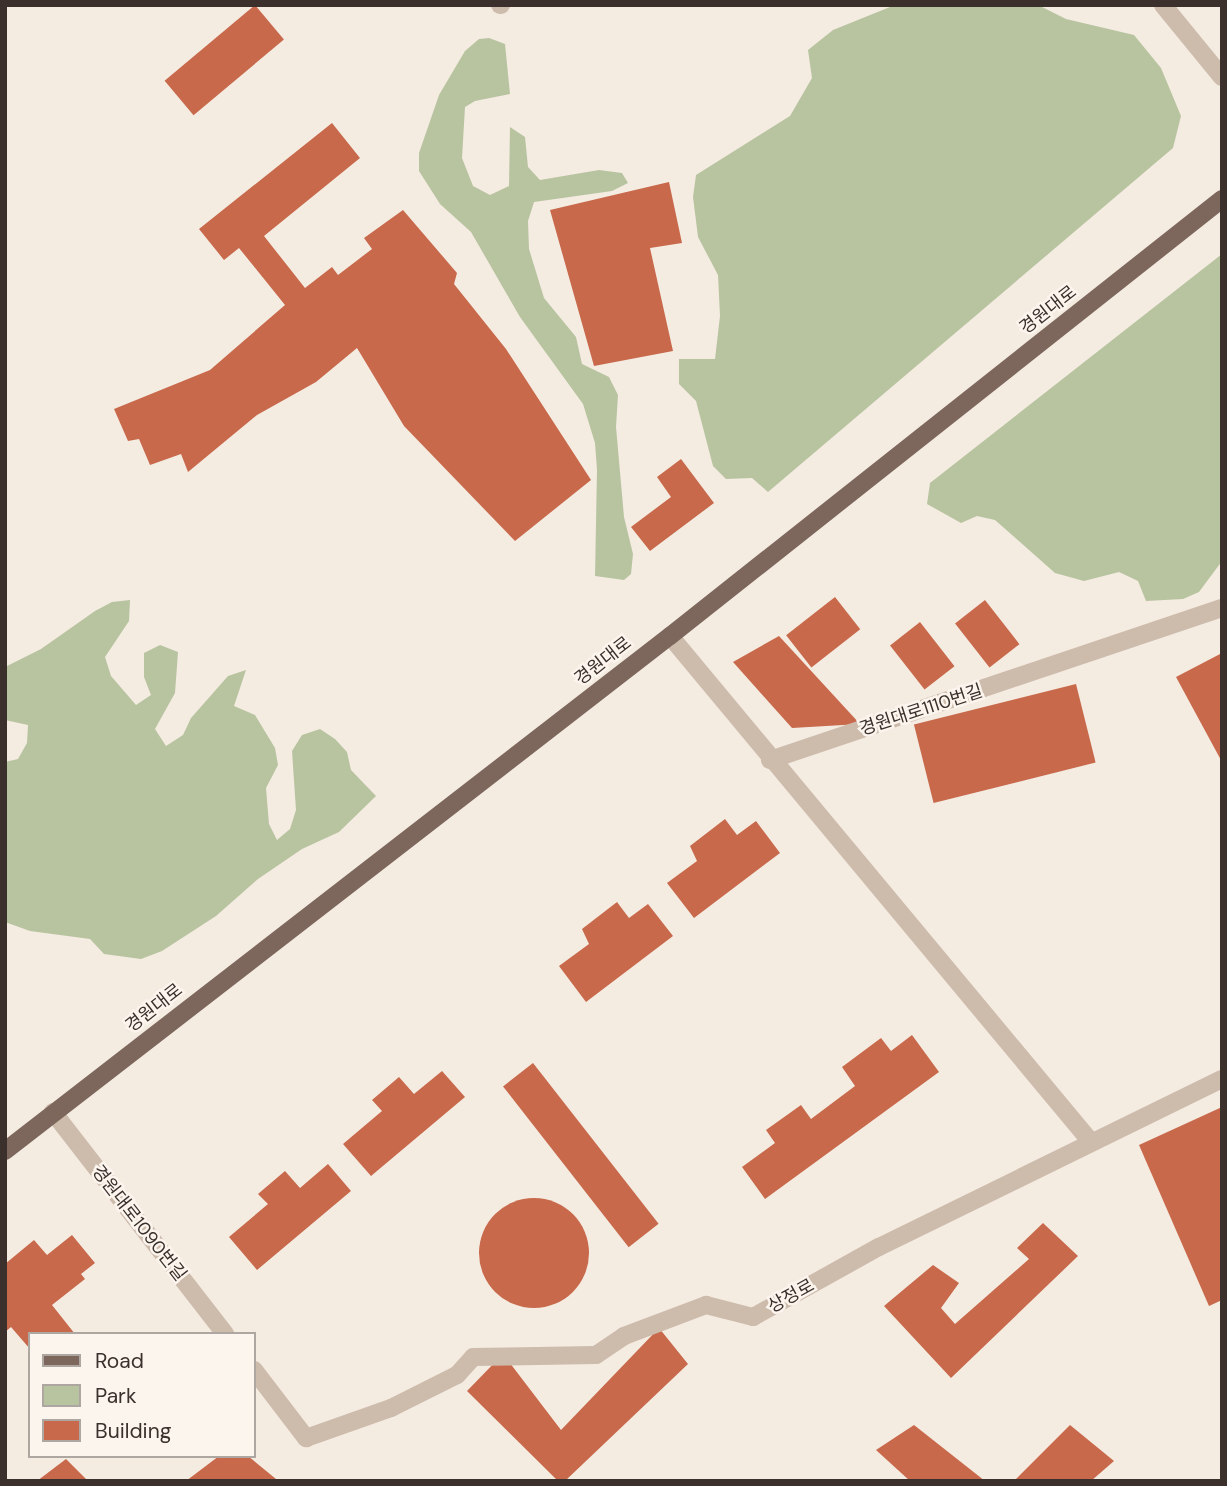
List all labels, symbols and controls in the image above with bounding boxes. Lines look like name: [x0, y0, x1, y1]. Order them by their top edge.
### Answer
street label: 경원대로: [1015, 281, 1081, 339]
street label: 경원대로: [570, 632, 636, 690]
street label: 경원대로1110번길: [857, 680, 985, 740]
street label: 경원대로: [121, 979, 187, 1037]
street label: 경원대로1090번길: [87, 1161, 191, 1285]
street label: 상정로: [764, 1275, 818, 1317]
legend: [28, 1332, 256, 1458]
text: Road: [95, 1347, 144, 1375]
text: Park: [95, 1382, 136, 1410]
text: Building: [95, 1417, 171, 1445]

